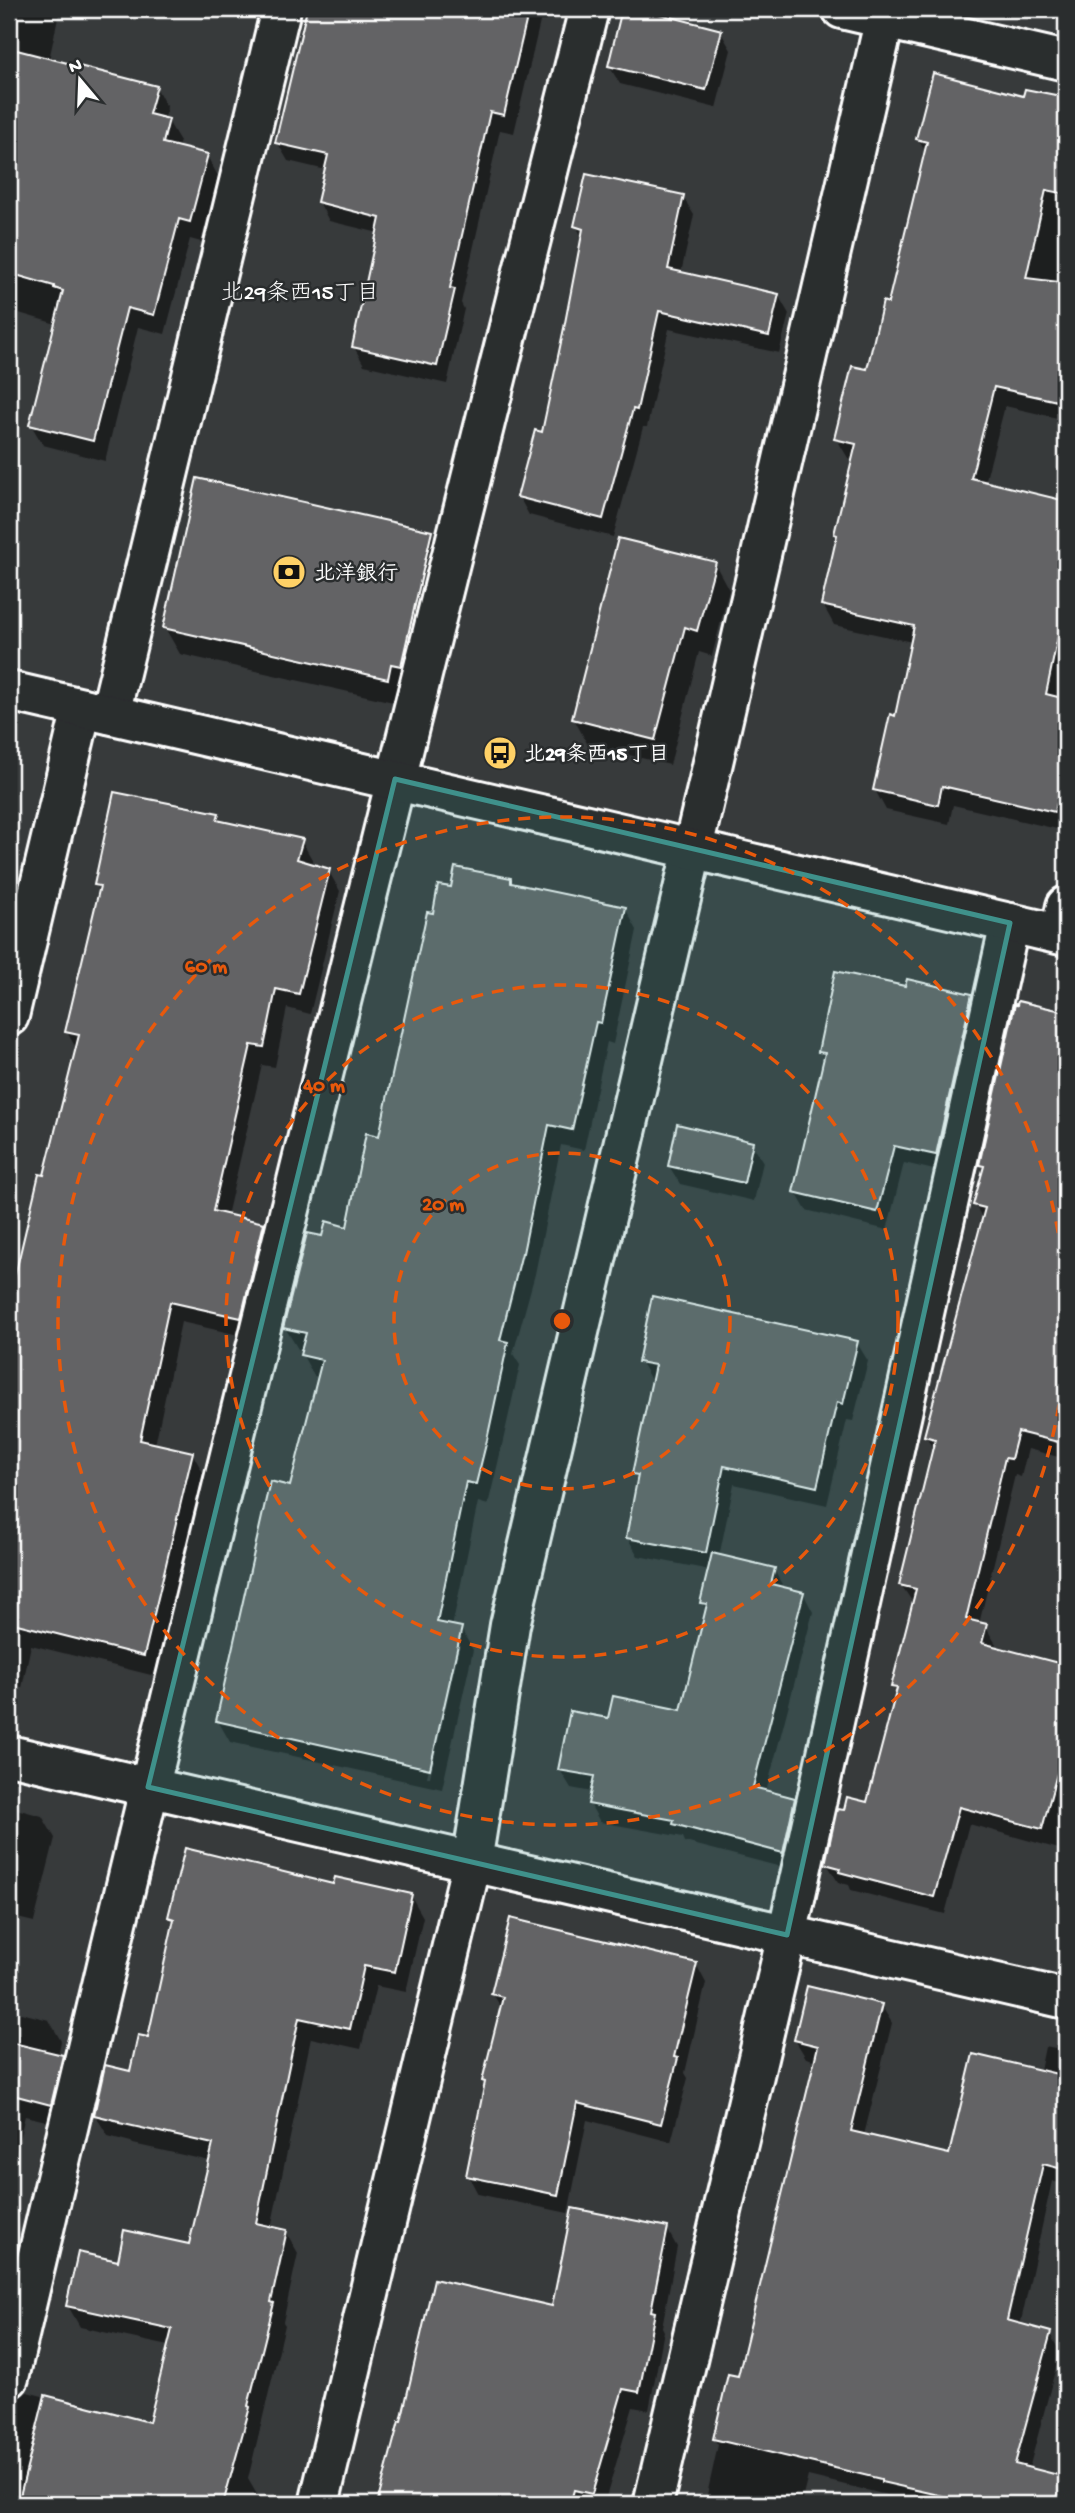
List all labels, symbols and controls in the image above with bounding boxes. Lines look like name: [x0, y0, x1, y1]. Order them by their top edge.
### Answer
north arrow: [46, 46, 116, 116]
text: N: [66, 54, 85, 80]
district label: 北29条西15丁目: [220, 280, 380, 308]
bank icon: 北洋銀行: [270, 553, 308, 591]
place label: 北洋銀行: [314, 562, 398, 588]
bus stop icon: 北29条西15丁目: [481, 734, 519, 772]
place label: 北29条西15丁目: [524, 742, 669, 769]
text: 60 m: [185, 956, 227, 981]
text: 40 m: [302, 1075, 345, 1100]
text: 20 m: [422, 1194, 464, 1219]
centre of rings: [550, 1309, 574, 1333]

